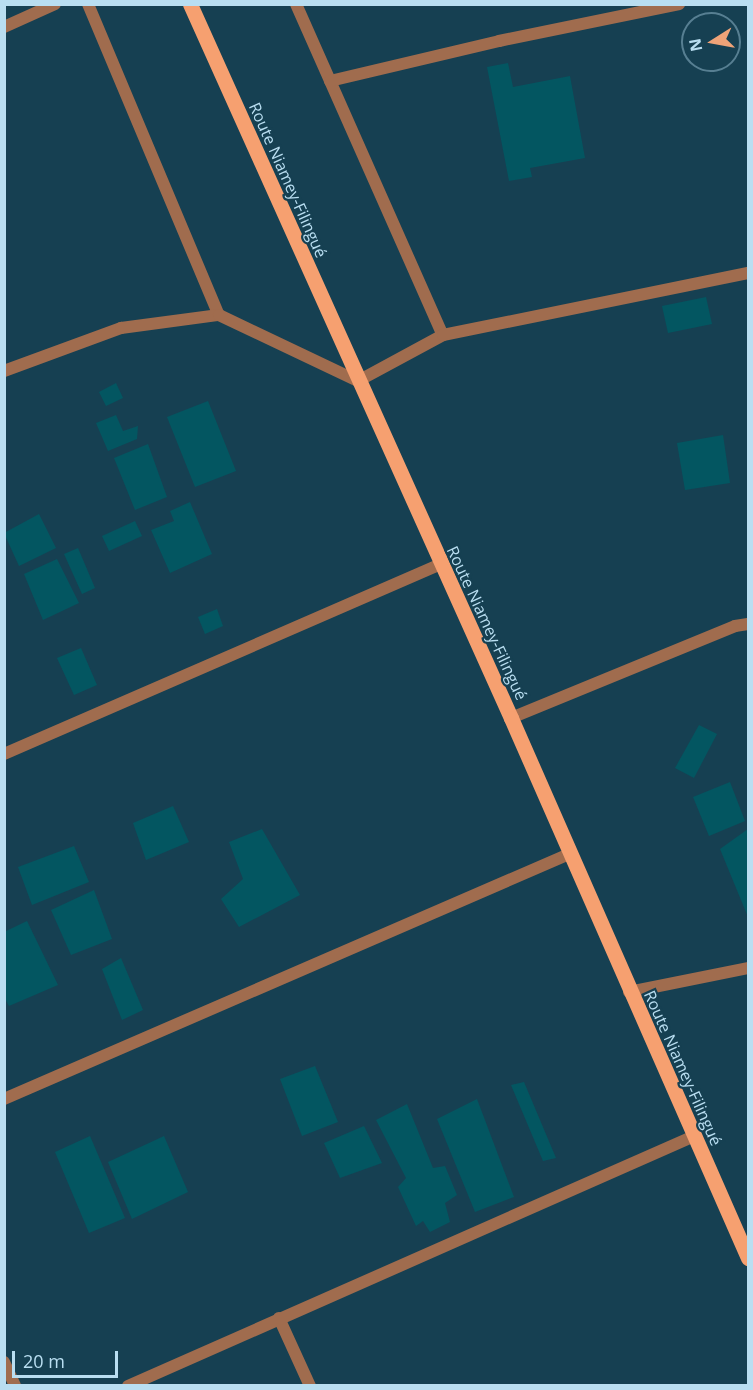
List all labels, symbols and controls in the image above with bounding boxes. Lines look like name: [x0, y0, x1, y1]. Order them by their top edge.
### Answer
north arrow: [681, 12, 741, 72]
text: N: [683, 37, 707, 54]
street label: Route Niamey-Filingué: [245, 99, 331, 261]
street label: Route Niamey-Filingué: [443, 543, 531, 703]
street label: Route Niamey-Filingué: [640, 987, 726, 1149]
scale bar: [15, 1339, 122, 1377]
text: 20 m: [23, 1349, 65, 1373]

